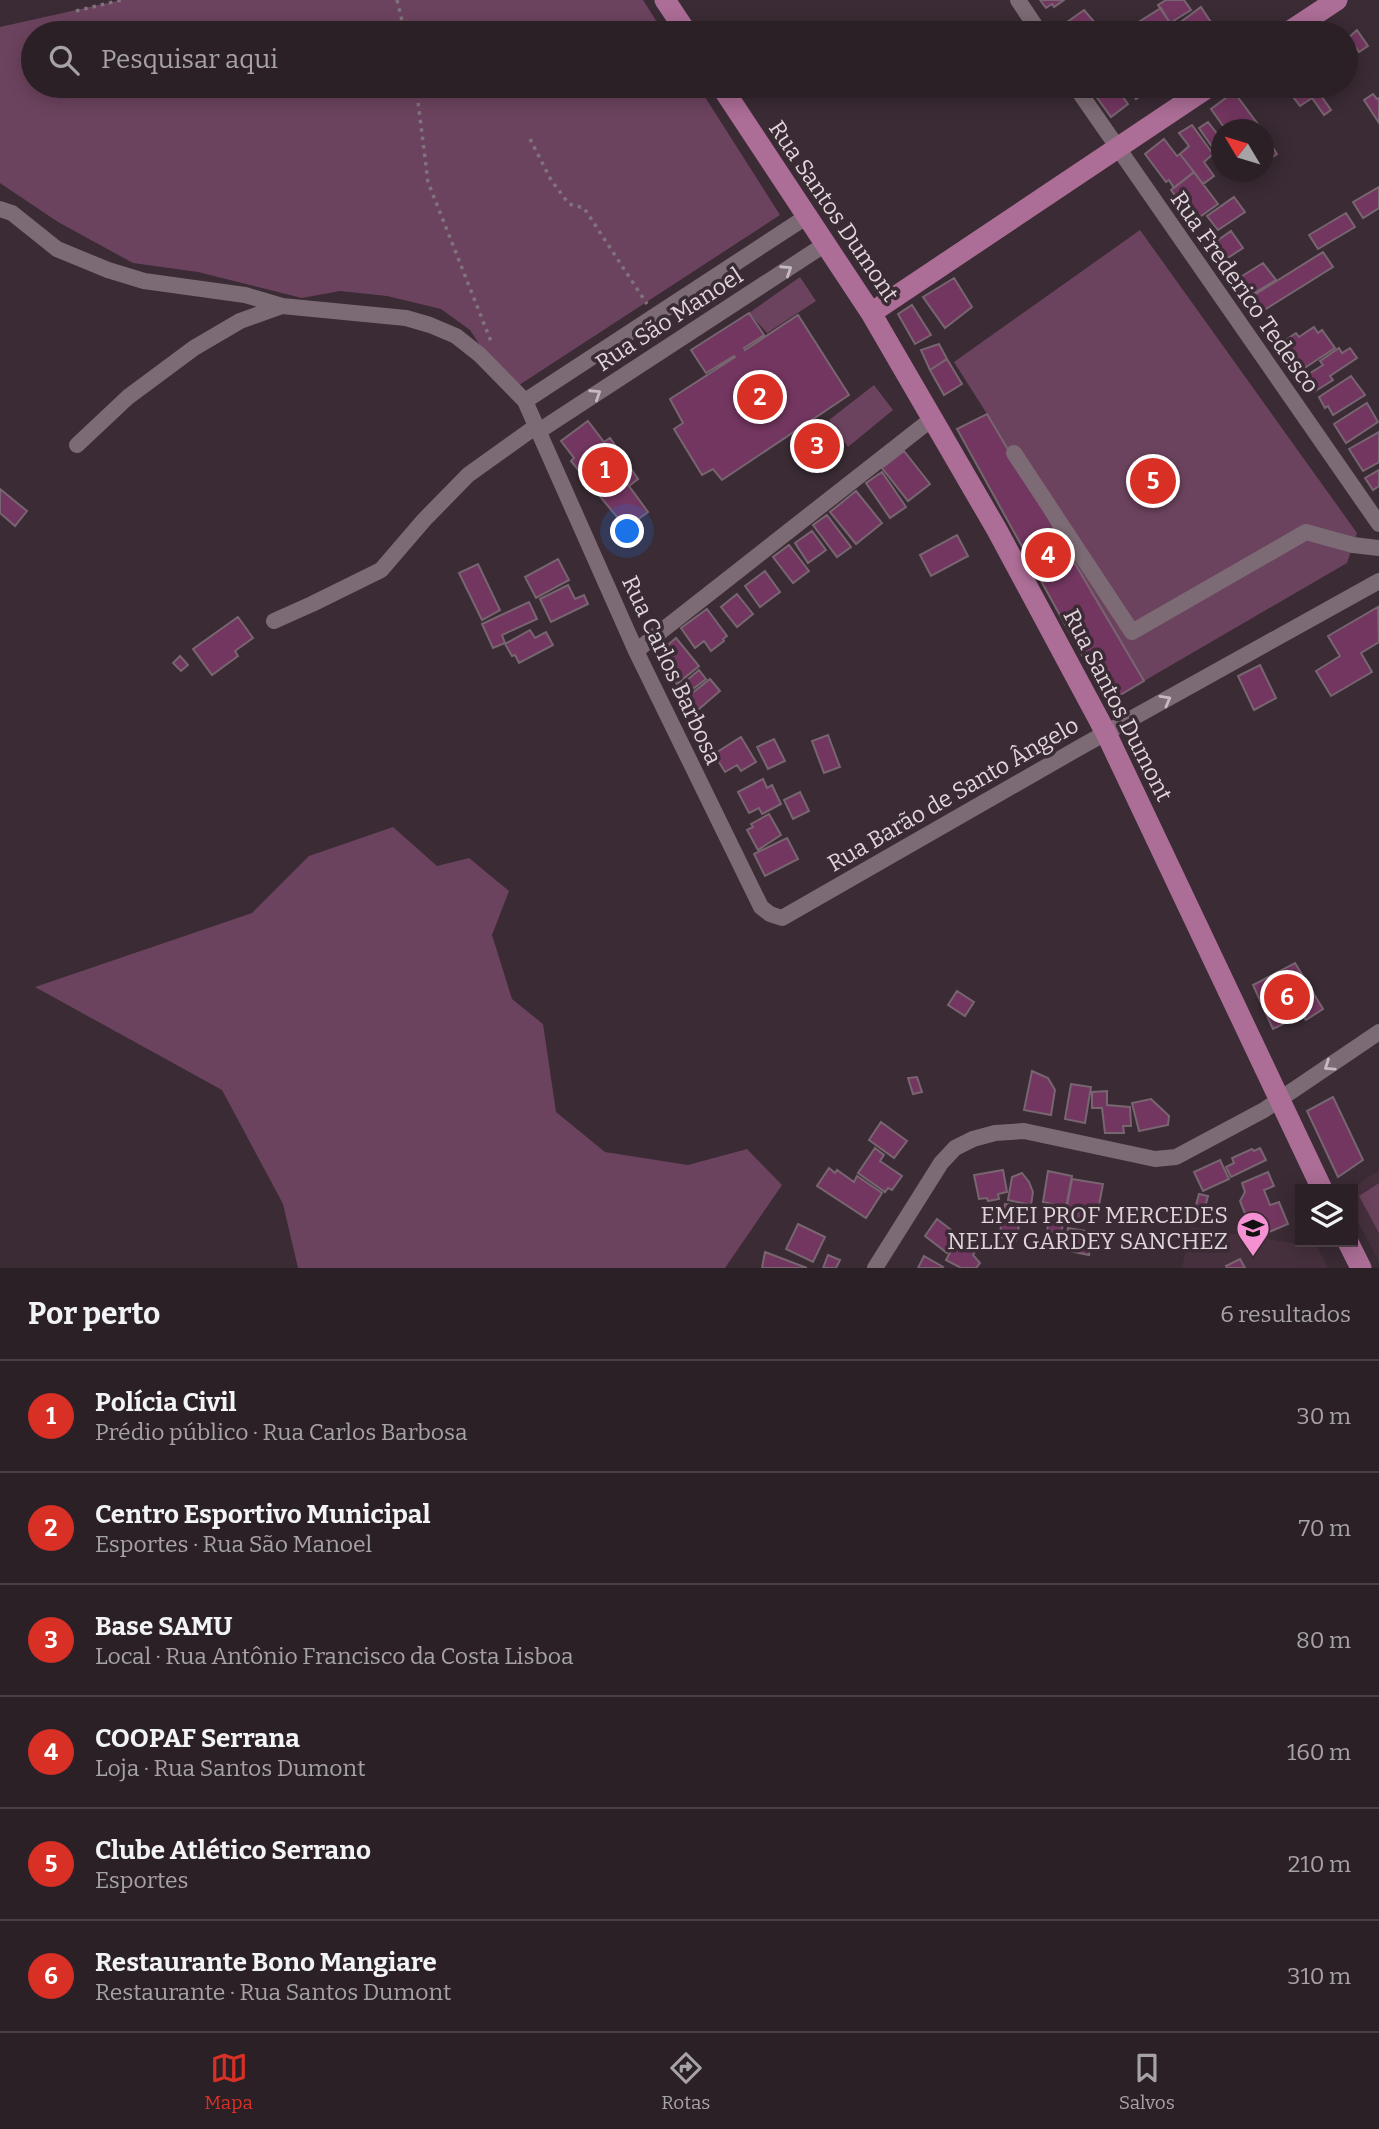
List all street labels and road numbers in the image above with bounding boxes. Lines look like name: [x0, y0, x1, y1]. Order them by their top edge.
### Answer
street label: Rua Santos Dumont: [763, 115, 905, 307]
street label: Rua Frederico Tedesco: [1165, 186, 1325, 398]
street label: Rua São Manoel: [590, 261, 748, 377]
street label: Rua Carlos Barbosa: [616, 571, 728, 769]
street label: Rua Santos Dumont: [1057, 604, 1179, 806]
street label: Rua Barão de Santo Ângelo: [822, 711, 1084, 877]

